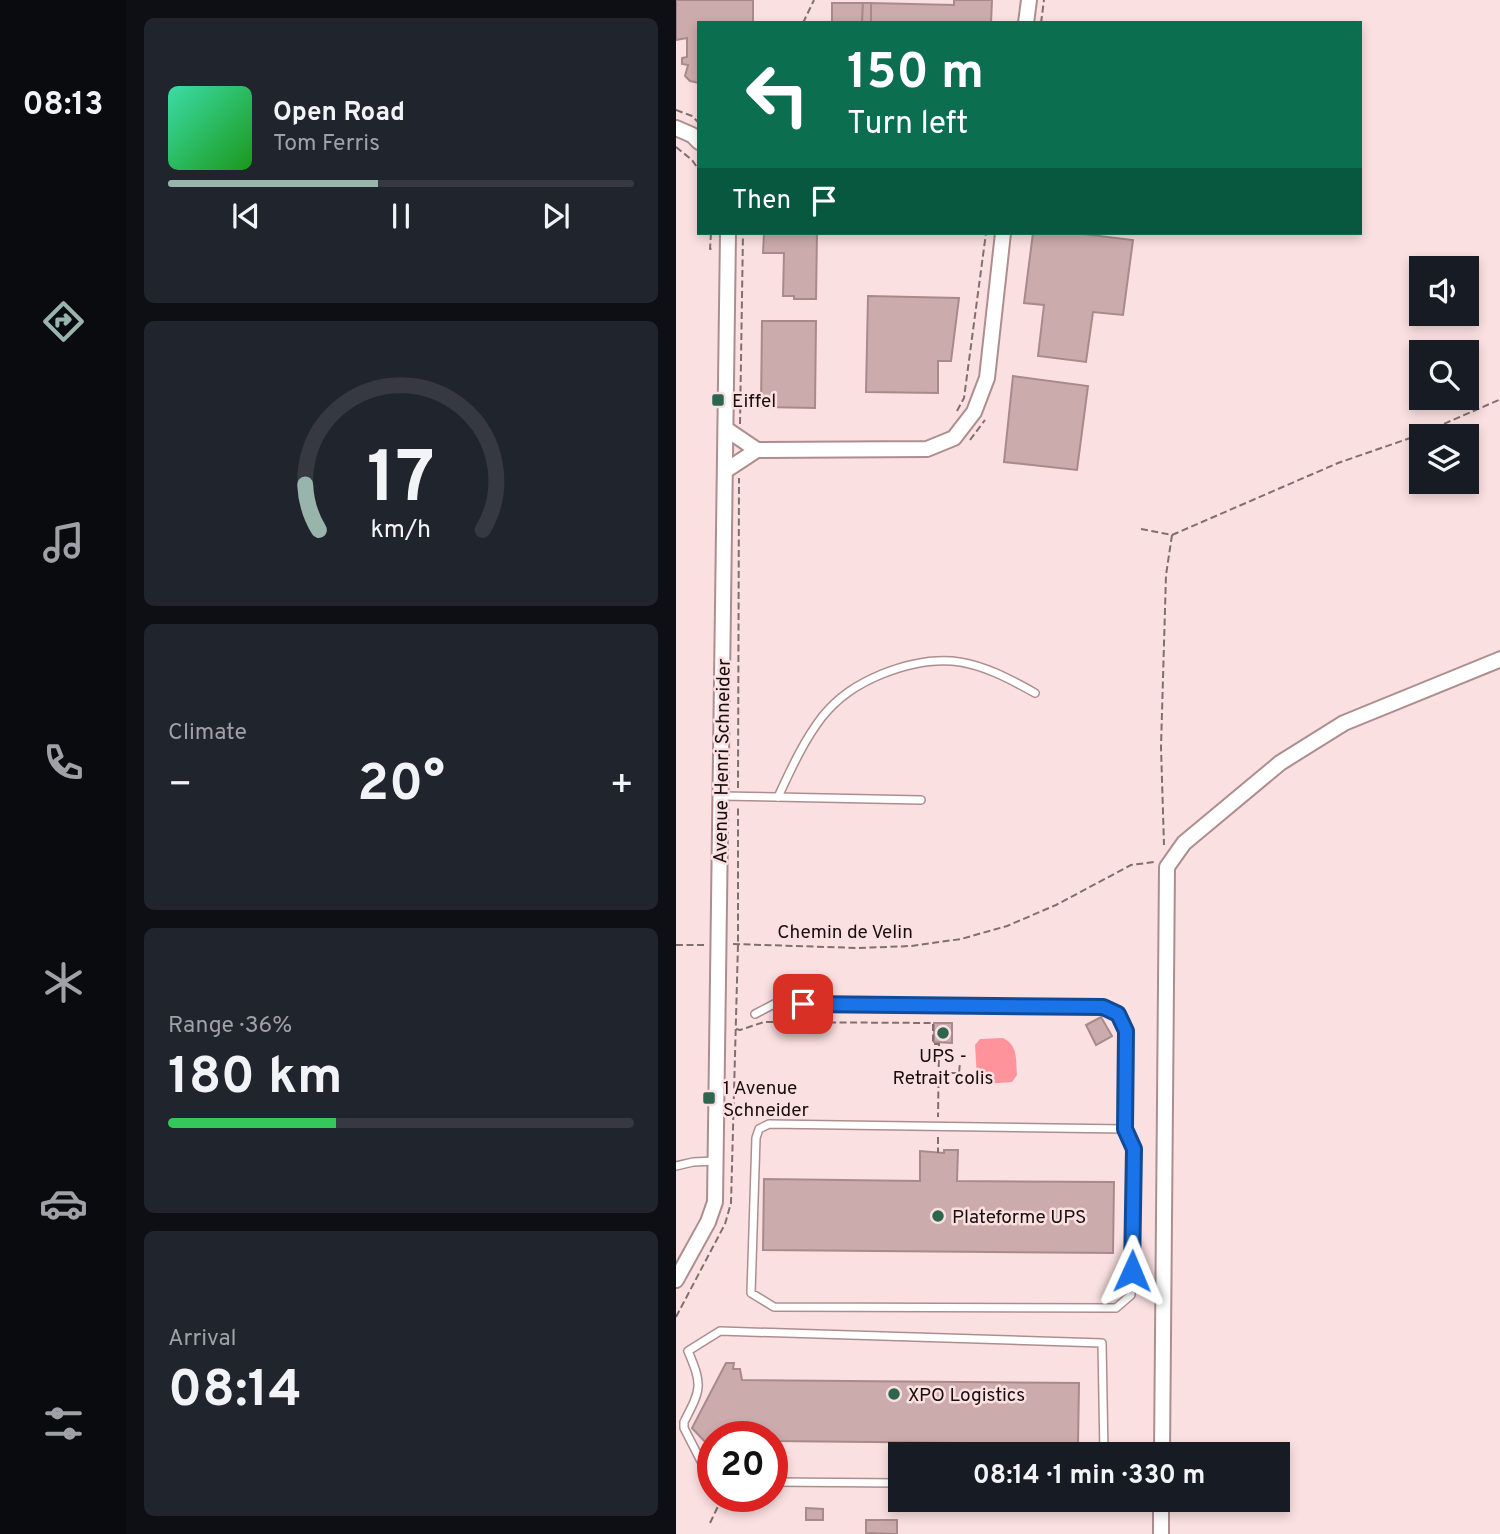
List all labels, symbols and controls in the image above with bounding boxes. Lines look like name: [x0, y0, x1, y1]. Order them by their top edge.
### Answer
text: 150 m: [847, 44, 984, 106]
icon: left: [732, 49, 823, 140]
text: 08:13: [23, 86, 103, 126]
text: Open Road: [273, 97, 405, 130]
text: Turn left: [847, 105, 968, 145]
text: Tom Ferris: [273, 130, 380, 159]
icon: arrive: [805, 182, 843, 220]
text: Then: [732, 185, 791, 218]
icon: previous: [227, 197, 265, 235]
icon: pause: [382, 197, 420, 235]
icon: next: [537, 197, 575, 235]
map controls: [1409, 256, 1479, 494]
button: sound: [1409, 256, 1479, 326]
icon: directions: [39, 297, 88, 346]
button: search: [1409, 340, 1479, 410]
place label: Eiffel: [732, 390, 776, 414]
marker: Eiffel: [710, 392, 726, 408]
button: layers: [1409, 424, 1479, 494]
text: 17: [367, 436, 435, 528]
text: km/h: [371, 515, 431, 547]
icon: music: [39, 518, 88, 567]
street label: Avenue Henri Schneider: [709, 658, 737, 864]
text: Climate: [168, 719, 247, 748]
icon: phone: [39, 738, 88, 787]
text: 20°: [357, 753, 445, 819]
text: −: [168, 762, 193, 811]
text: +: [609, 762, 634, 811]
street label: Chemin de Velin: [777, 921, 913, 945]
icon: climate: [39, 958, 88, 1007]
pin: [773, 974, 833, 1034]
icon: arrive: [784, 985, 822, 1023]
text: Range · 36%: [168, 1012, 292, 1041]
marker: UPS - Retrait colis: [935, 1025, 951, 1041]
place label: UPS - Retrait colis: [892, 1045, 994, 1091]
text: 180 km: [168, 1046, 343, 1112]
place label: 1 Avenue Schneider: [723, 1077, 810, 1123]
marker: 1 Avenue Schneider: [701, 1090, 717, 1106]
icon: car: [39, 1179, 88, 1228]
place label: Plateforme UPS: [952, 1206, 1086, 1230]
marker: Plateforme UPS: [930, 1208, 946, 1224]
position arrow: [1095, 1234, 1169, 1308]
text: Arrival: [168, 1325, 237, 1354]
text: 08:14: [168, 1359, 302, 1425]
place label: XPO Logistics: [908, 1384, 1025, 1408]
marker: XPO Logistics: [886, 1386, 902, 1402]
icon: filters: [39, 1399, 88, 1448]
speed limit sign: 20: [697, 1421, 788, 1512]
text: 08:14 · 1 min · 330 m: [973, 1460, 1205, 1493]

